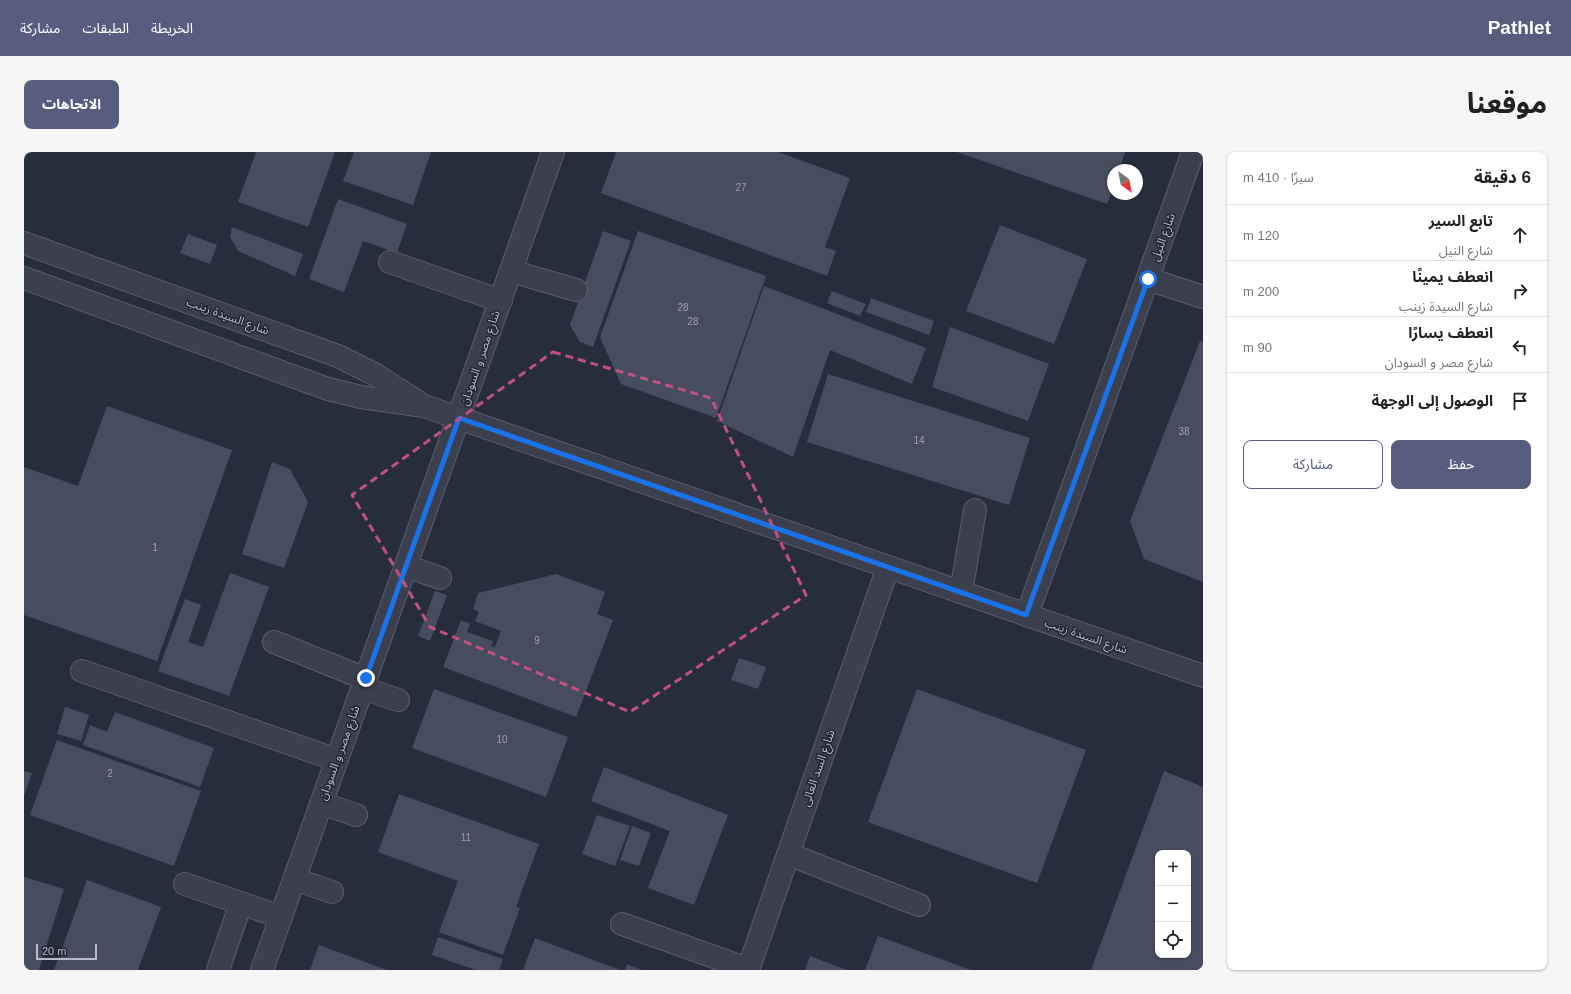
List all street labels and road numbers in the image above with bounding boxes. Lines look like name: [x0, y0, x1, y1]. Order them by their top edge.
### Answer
street label: شارع النيل: [1148, 211, 1180, 264]
street label: شارع السيدة زينب: [184, 295, 271, 339]
street label: شارع مصر و السودان: [457, 309, 505, 408]
street label: شارع السيدة زينب: [1042, 615, 1129, 659]
street label: شارع مصر و السودان: [315, 704, 365, 803]
street label: شارع السد العالى: [798, 728, 840, 809]

